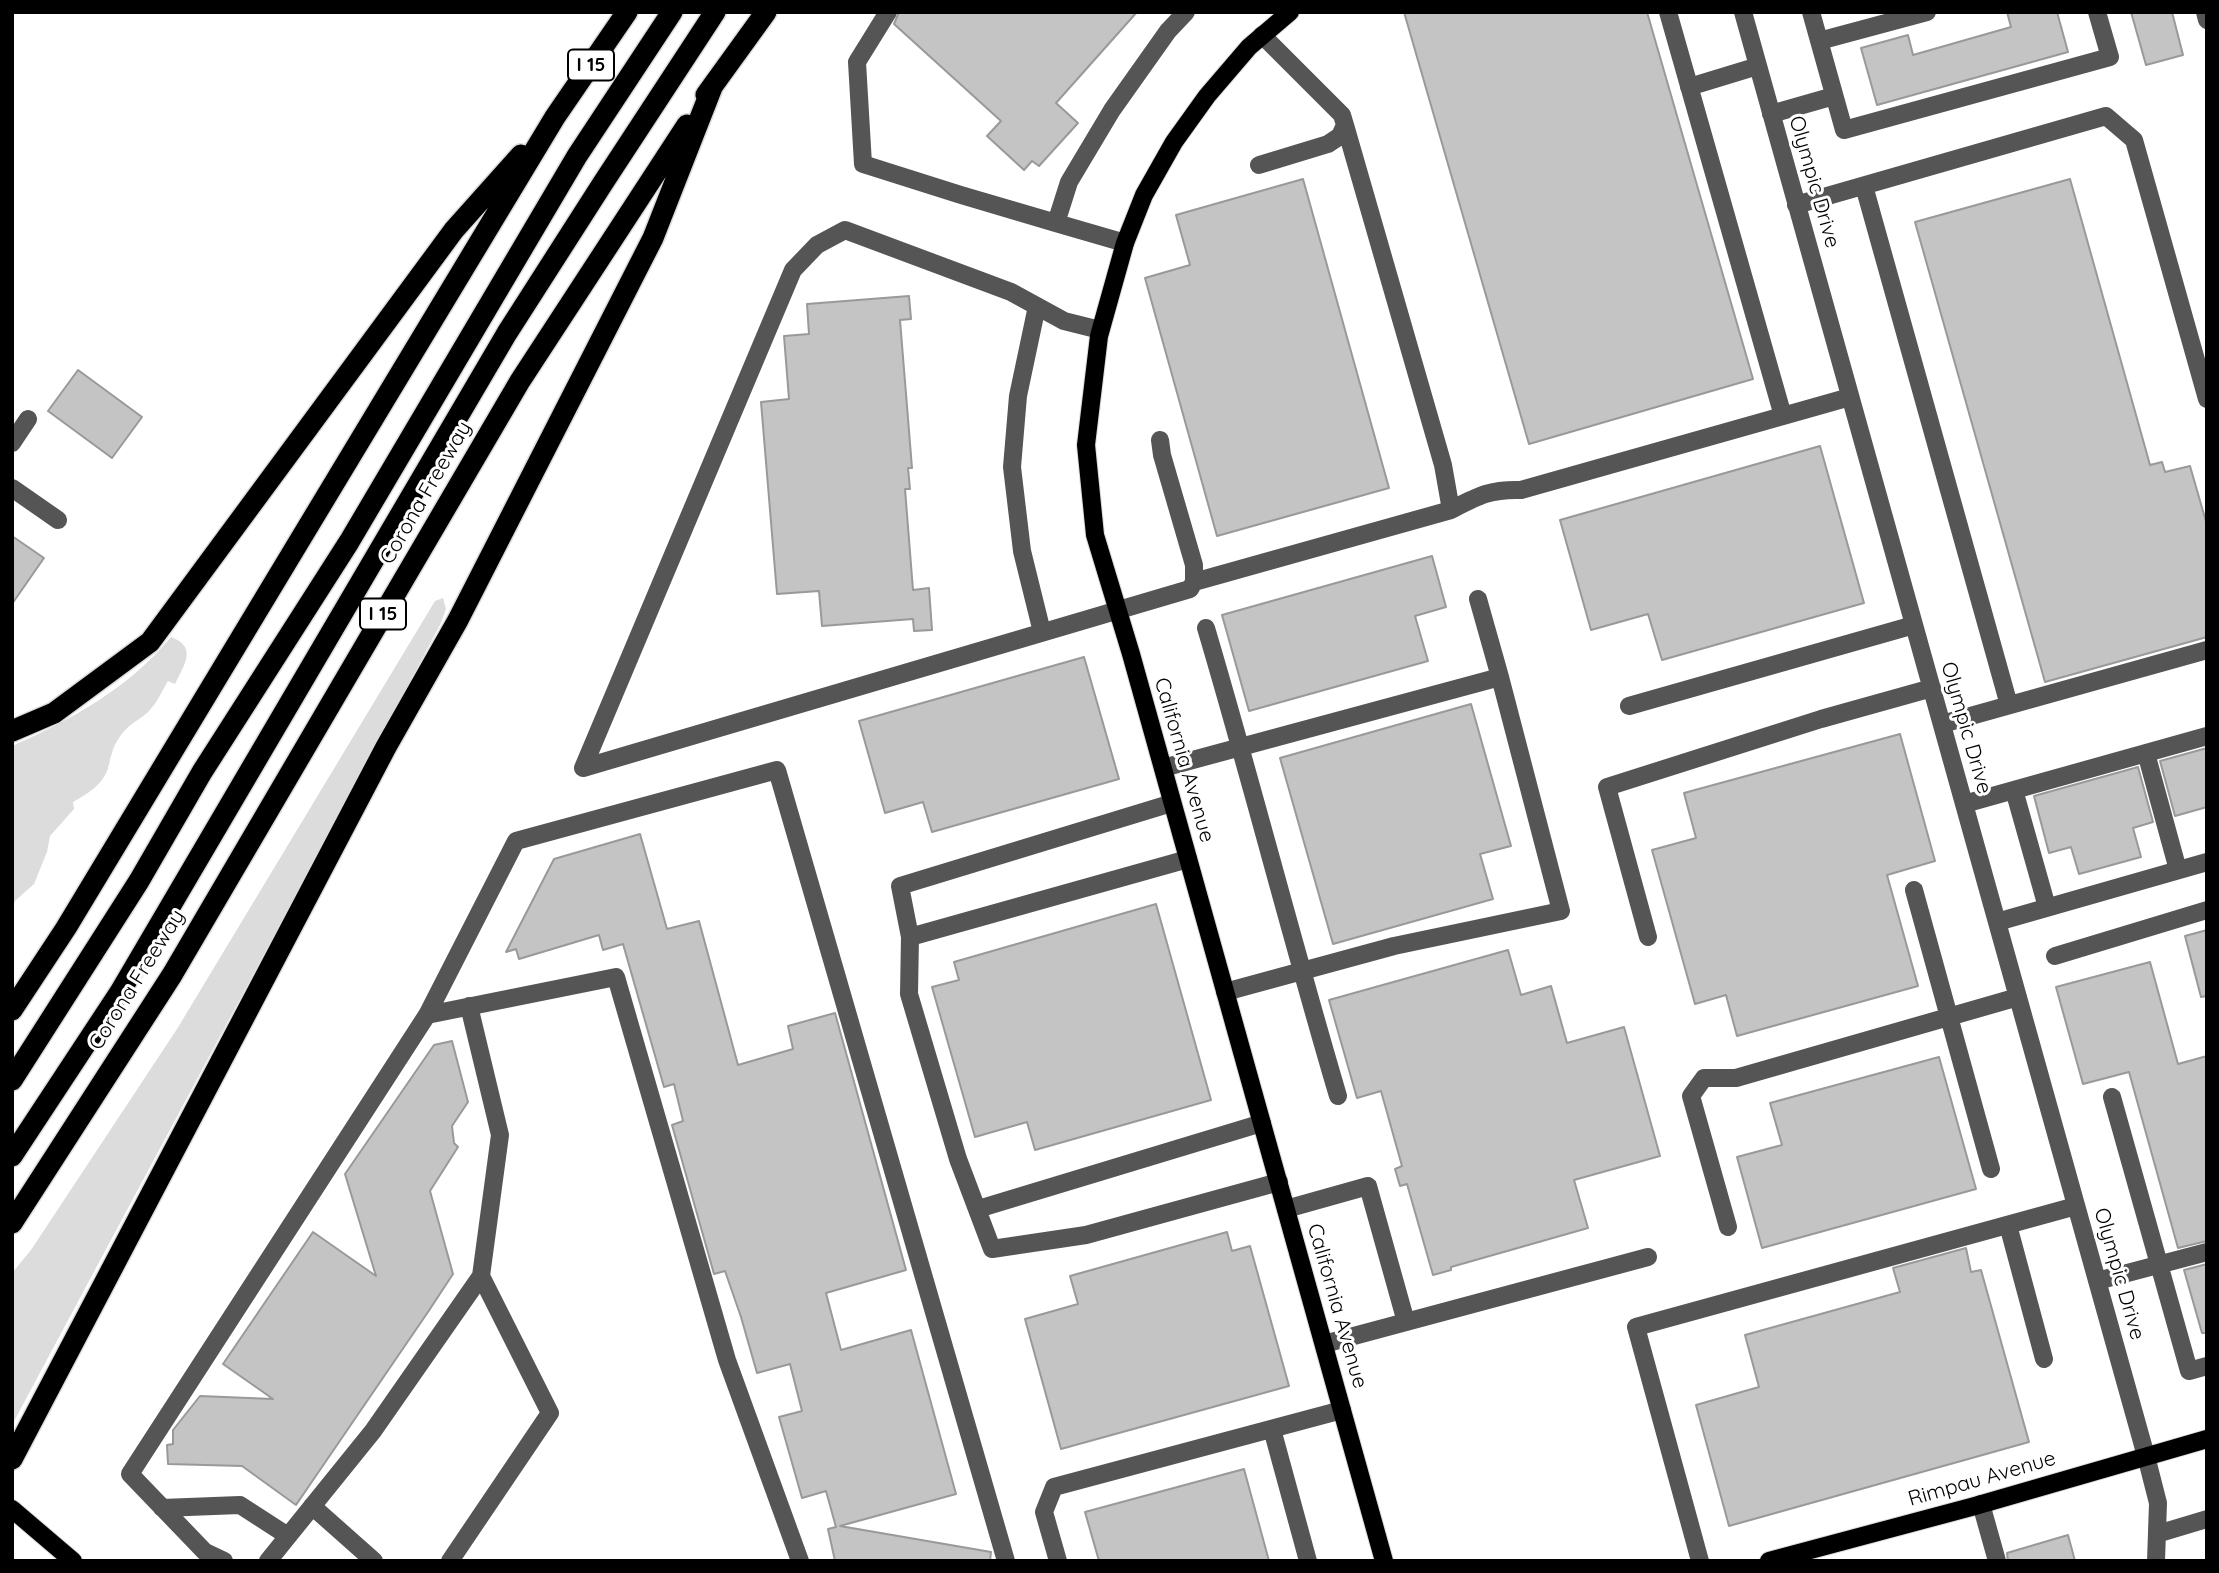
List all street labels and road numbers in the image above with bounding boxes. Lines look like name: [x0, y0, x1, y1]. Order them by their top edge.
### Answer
road number: I 15: [568, 50, 614, 80]
street label: Olympic Drive: [1783, 113, 1845, 251]
street label: Corona Freeway: [375, 417, 477, 569]
road number: I 15: [360, 598, 406, 629]
street label: Olympic Drive: [1935, 659, 1997, 797]
street label: California Avenue: [1148, 675, 1220, 845]
street label: Corona Freeway: [84, 905, 190, 1055]
street label: Olympic Drive: [2088, 1205, 2150, 1343]
street label: California Avenue: [1301, 1221, 1373, 1391]
street label: Rimpau Avenue: [1905, 1446, 2059, 1512]

